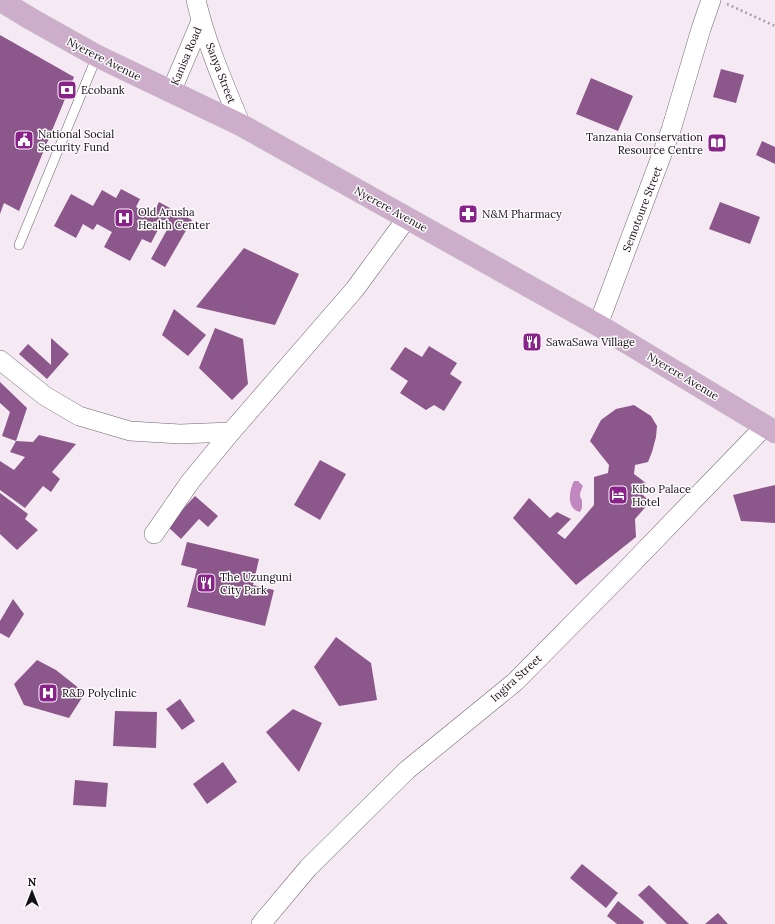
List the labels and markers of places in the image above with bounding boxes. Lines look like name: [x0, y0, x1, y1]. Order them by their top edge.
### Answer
bank icon: Ecobank: [56, 79, 78, 101]
place label: Ecobank: [81, 83, 125, 97]
place label: National Social Security Fund: [38, 127, 114, 154]
public building icon: National Social Security Fund: [13, 129, 35, 151]
place label: Tanzania Conservation Resource Centre: [586, 130, 703, 157]
library icon: Tanzania Conservation Resource Centre: [706, 132, 728, 154]
pharmacy icon: N&M Pharmacy: [457, 203, 479, 225]
place label: Old Arusha Health Center: [138, 205, 210, 232]
hospital icon: Old Arusha Health Center: [113, 207, 135, 229]
place label: N&M Pharmacy: [482, 207, 562, 221]
restaurant icon: SawaSawa Village: [521, 331, 543, 353]
place label: SawaSawa Village: [546, 335, 635, 349]
place label: Kibo Palace Hotel: [632, 482, 691, 509]
hotel icon: Kibo Palace Hotel: [607, 484, 629, 506]
place label: The Uzunguni City Park: [220, 570, 292, 597]
restaurant icon: The Uzunguni City Park: [195, 572, 217, 594]
hospital icon: R&D Polyclinic: [37, 682, 59, 704]
place label: R&D Polyclinic: [62, 686, 137, 700]

